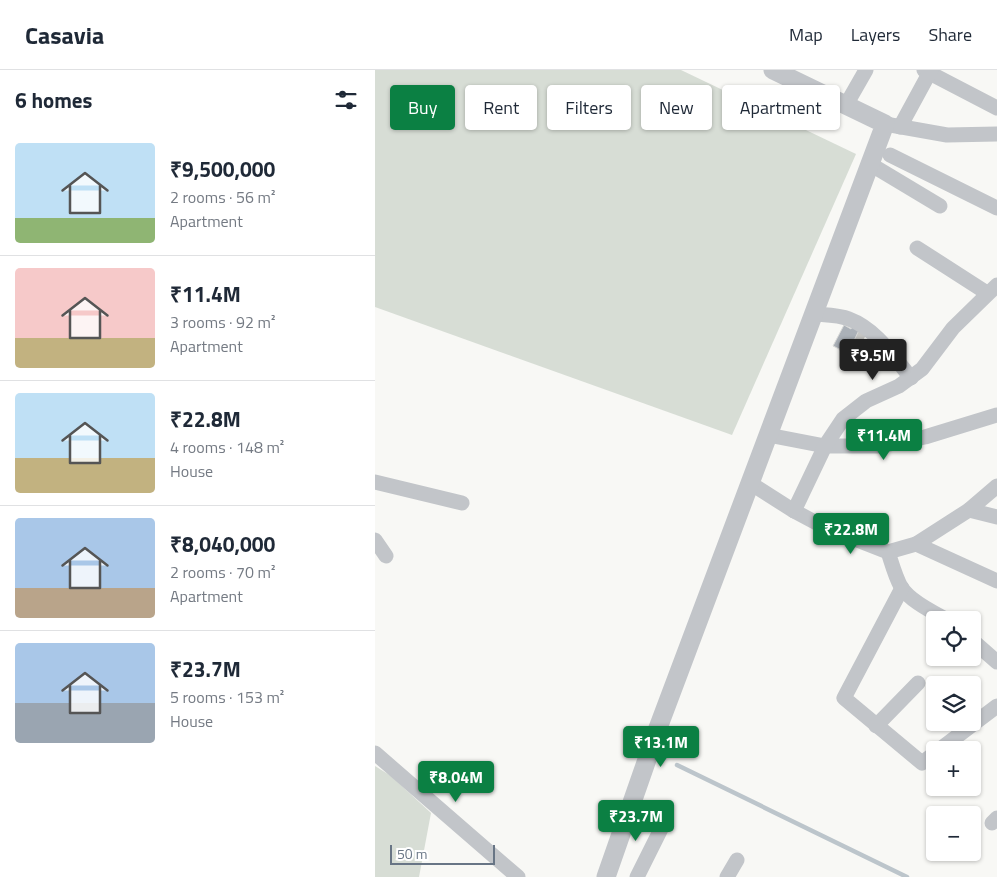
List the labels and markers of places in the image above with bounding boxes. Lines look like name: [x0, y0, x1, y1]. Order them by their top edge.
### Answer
pin: ₹9.5M: [838, 338, 908, 381]
pin: ₹11.4M: [843, 418, 925, 461]
pin: ₹22.8M: [810, 512, 892, 555]
pin: ₹13.1M: [620, 726, 702, 768]
pin: ₹8.04M: [415, 760, 497, 803]
pin: ₹23.7M: [595, 800, 677, 842]

